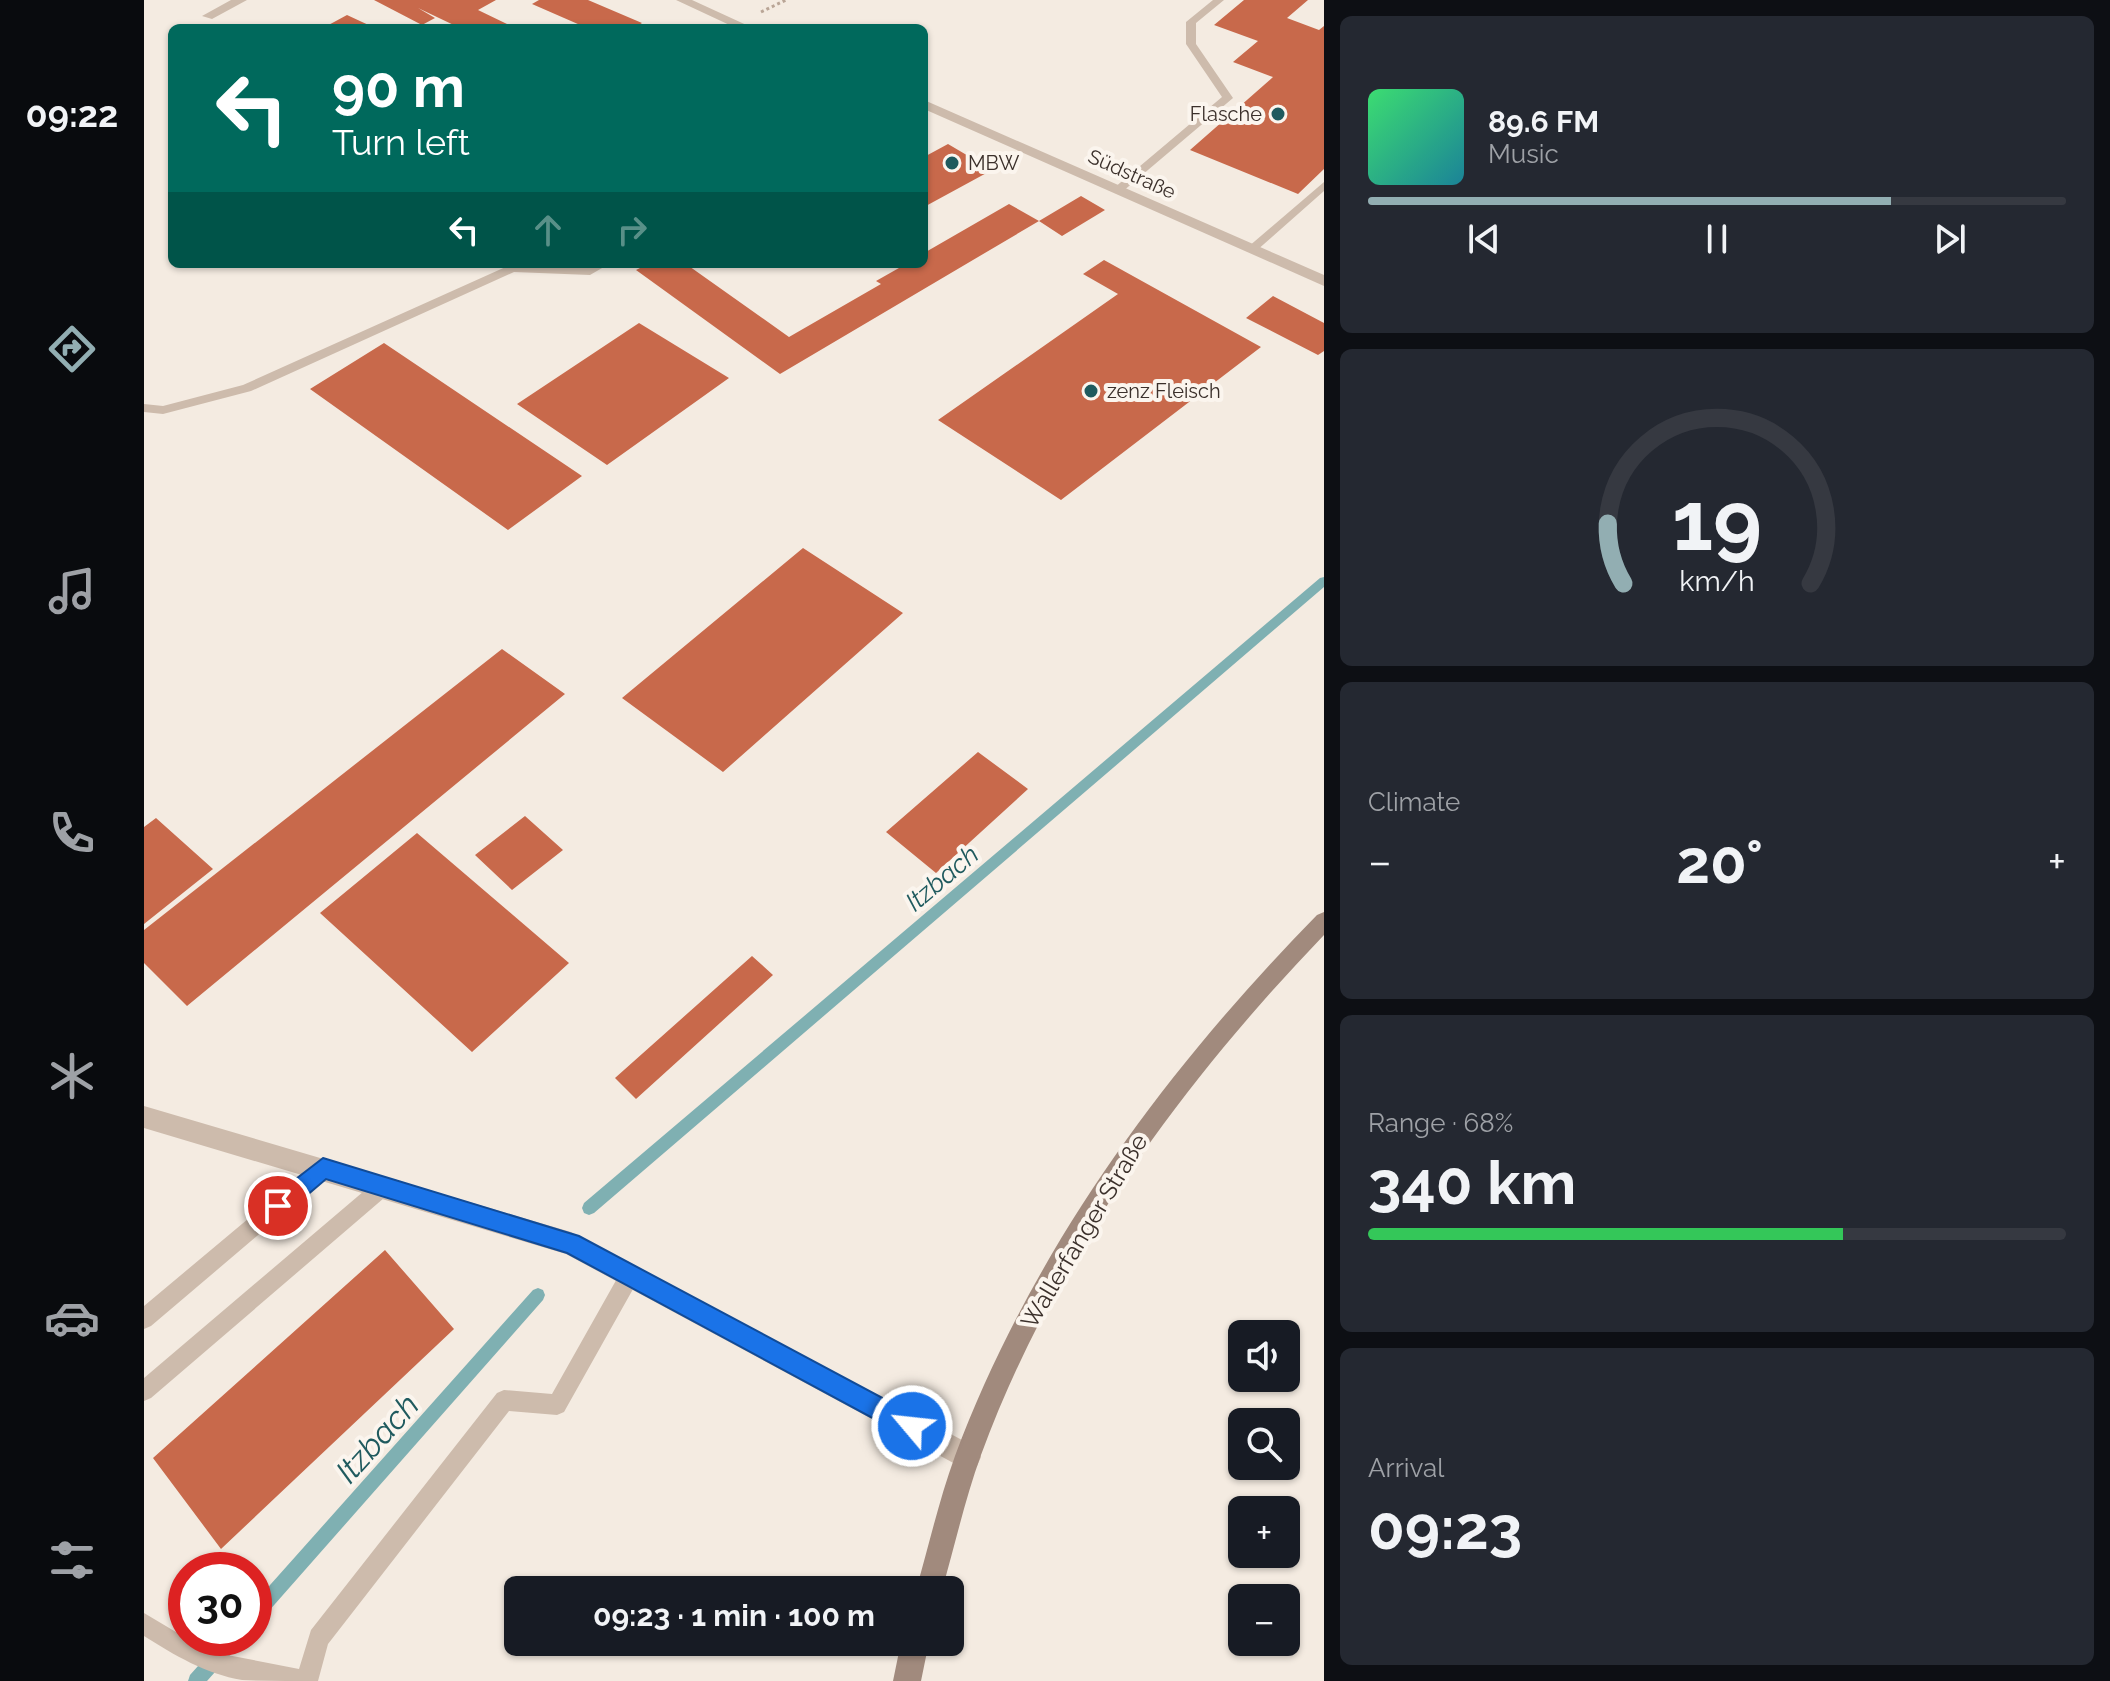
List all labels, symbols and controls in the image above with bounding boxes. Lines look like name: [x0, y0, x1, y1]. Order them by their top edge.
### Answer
text: 90 m: [332, 54, 465, 120]
icon: left: [200, 56, 304, 160]
text: 09:22: [26, 93, 118, 135]
place label: Flasche: [1190, 102, 1262, 126]
text: 89.6 FM: [1488, 104, 1599, 139]
marker: Flasche: [1269, 105, 1287, 123]
text: Turn left: [332, 121, 470, 163]
text: Music: [1488, 139, 1559, 169]
street label: Südstraße: [1084, 144, 1180, 204]
place label: MBW: [968, 151, 1019, 175]
marker: MBW: [943, 154, 961, 172]
icon: left: [442, 208, 486, 252]
icon: ahead: [526, 208, 570, 252]
icon: right: [610, 208, 654, 252]
icon: previous: [1462, 217, 1506, 261]
icon: pause: [1695, 217, 1739, 261]
icon: next: [1928, 217, 1972, 261]
icon: directions: [44, 321, 100, 377]
place label: zenz Fleisch: [1107, 379, 1221, 403]
marker: zenz Fleisch: [1082, 382, 1100, 400]
text: 19: [1672, 471, 1762, 568]
icon: music: [44, 563, 100, 619]
text: km/h: [1679, 564, 1755, 598]
text: Climate: [1368, 787, 1460, 817]
icon: phone: [44, 805, 100, 861]
text: 20°: [1676, 827, 1763, 897]
text: −: [1368, 836, 1392, 887]
text: +: [2048, 836, 2066, 887]
water label: Itzbach: [900, 839, 984, 917]
icon: climate: [44, 1048, 100, 1104]
text: Range · 68%: [1368, 1108, 1513, 1138]
street label: Wallerfanger Straße: [1015, 1129, 1153, 1333]
text: 340 km: [1368, 1148, 1576, 1218]
pin: [244, 1172, 312, 1240]
icon: arrive: [256, 1184, 300, 1228]
icon: car: [44, 1290, 100, 1346]
map controls: [1228, 1320, 1300, 1656]
button: sound: [1228, 1320, 1300, 1392]
position arrow: [870, 1384, 954, 1468]
water label: Itzbach: [328, 1386, 426, 1490]
button: search: [1228, 1408, 1300, 1480]
text: Arrival: [1368, 1453, 1444, 1483]
text: 09:23: [1368, 1493, 1522, 1563]
button: +: [1228, 1496, 1300, 1568]
icon: filters: [44, 1532, 100, 1588]
speed limit sign: 30: [168, 1552, 272, 1656]
button: −: [1228, 1584, 1300, 1656]
text: 09:23 · 1 min · 100 m: [593, 1598, 875, 1633]

